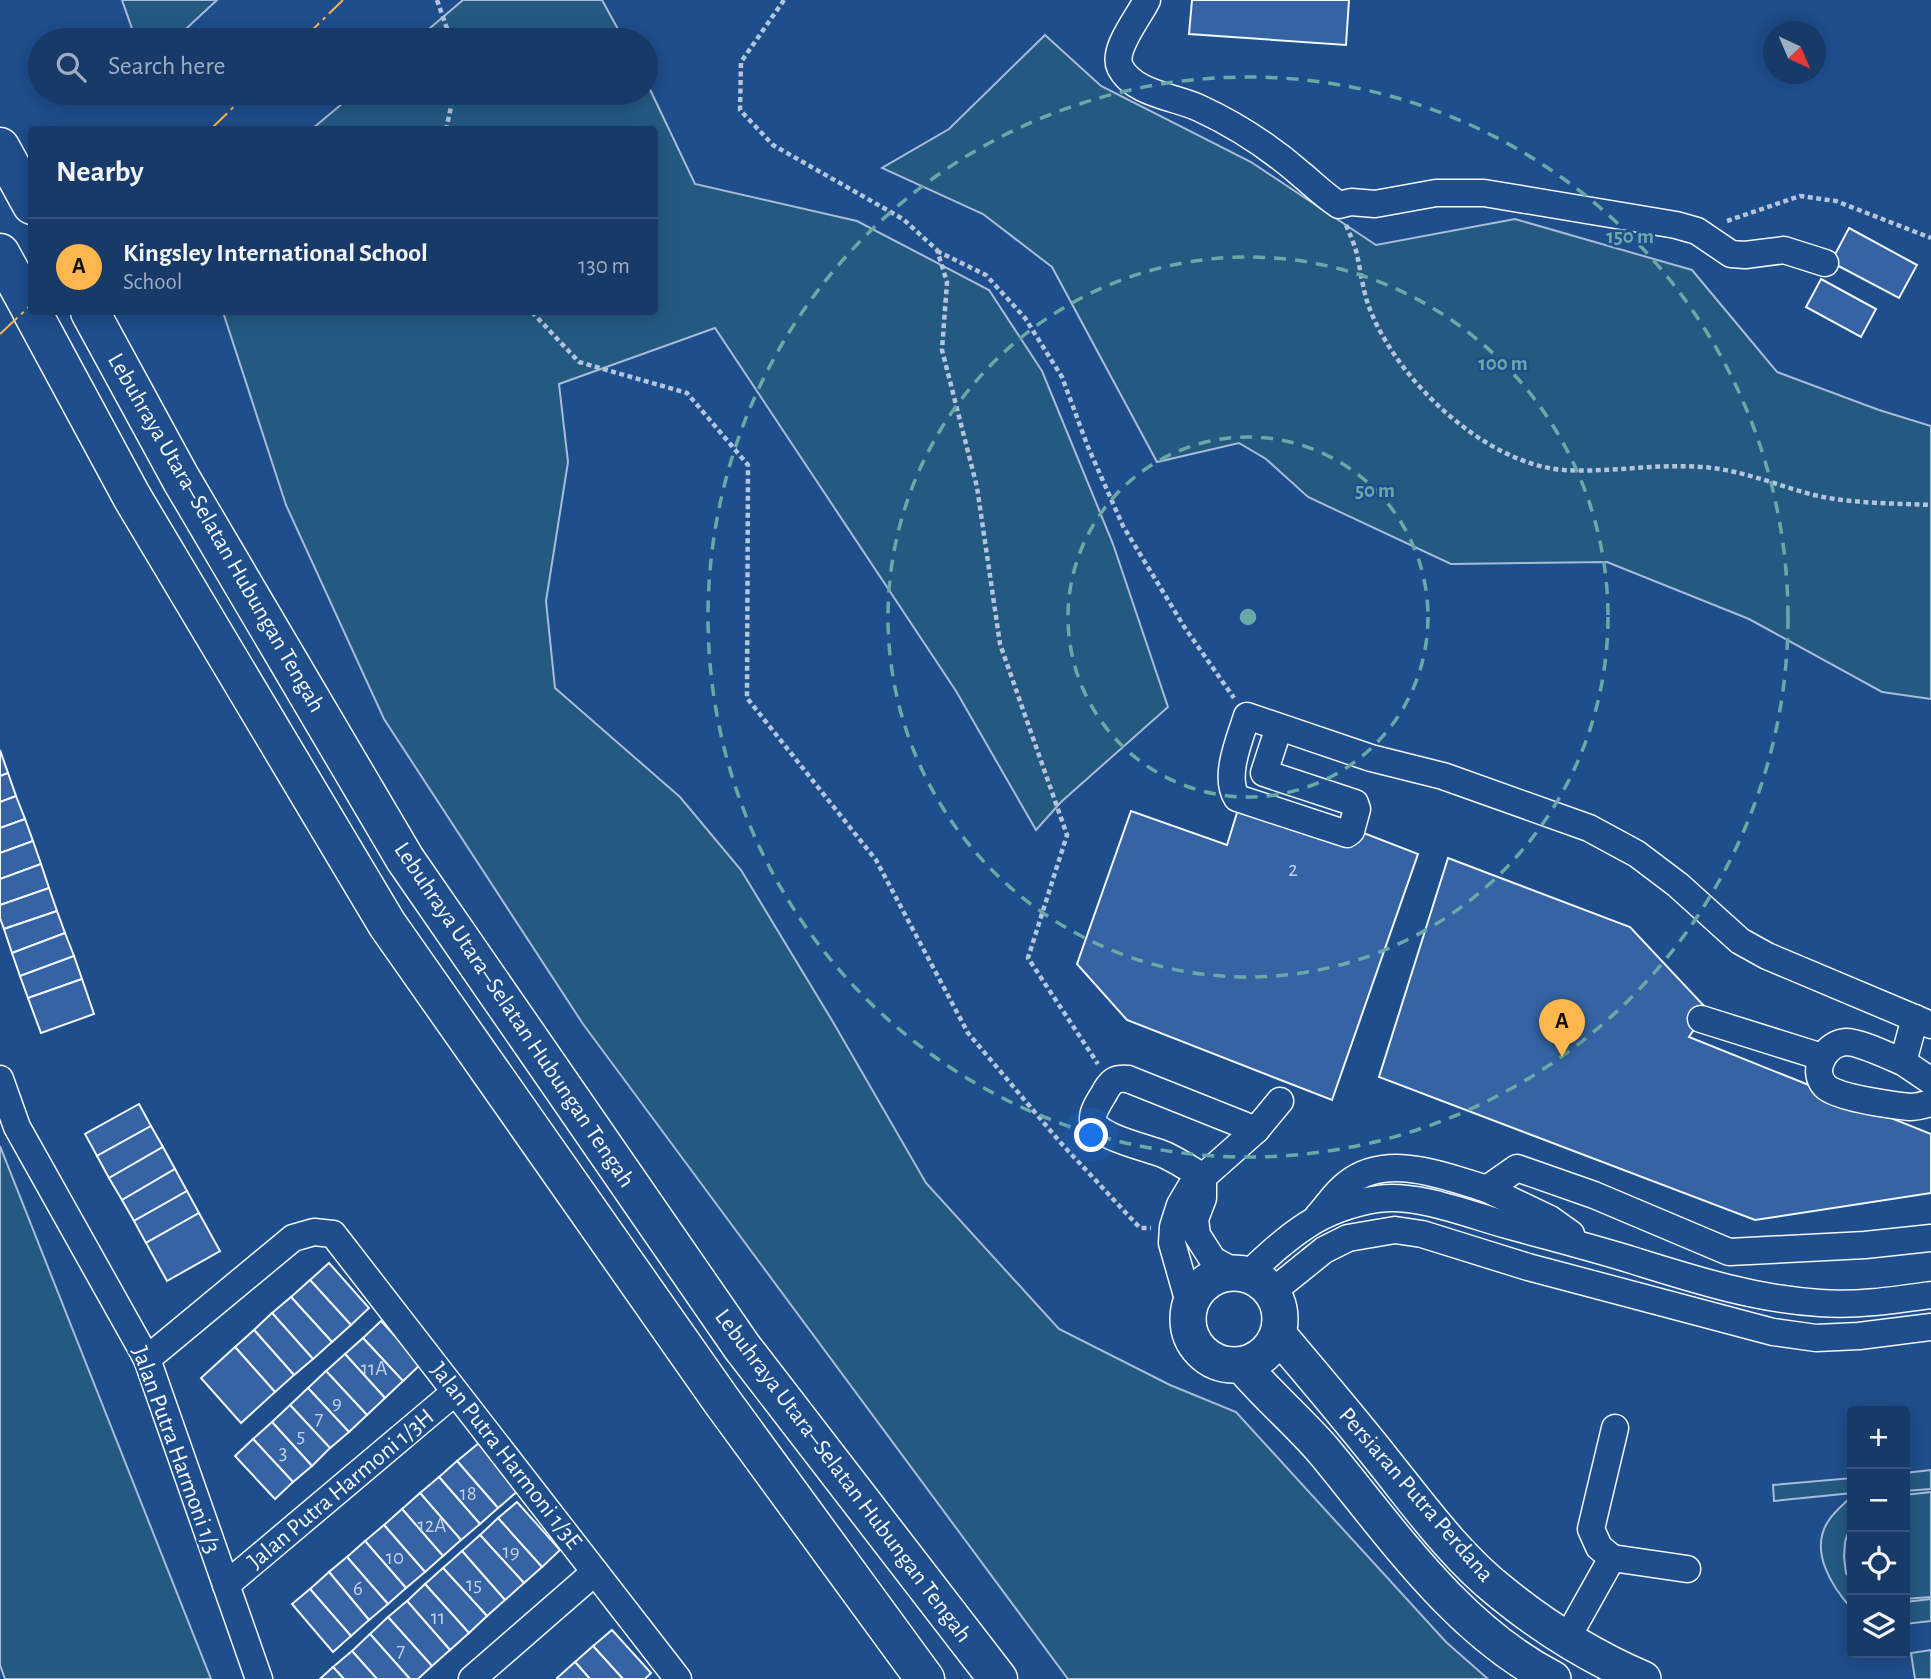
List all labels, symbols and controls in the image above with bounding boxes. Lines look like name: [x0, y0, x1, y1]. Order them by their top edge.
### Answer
north arrow: [1763, 21, 1826, 84]
search box: [28, 28, 658, 105]
icon: search: [52, 48, 90, 86]
text: Search here: [108, 53, 226, 79]
text: Nearby: [56, 157, 144, 187]
text: 150 m: [1606, 226, 1654, 247]
text: Kingsley International School: [123, 240, 428, 266]
text: A: [72, 255, 86, 278]
text: 130 m: [578, 255, 630, 278]
text: School: [123, 271, 182, 294]
street label: Lebuhraya Utara–Selatan Hubungan Tengah: [103, 349, 329, 717]
text: 100 m: [1478, 353, 1528, 374]
text: 50 m: [1355, 480, 1395, 501]
centre of rings: [1236, 605, 1260, 629]
street label: Lebuhraya Utara–Selatan Hubungan Tengah: [389, 838, 639, 1192]
house number: 2: [1288, 859, 1298, 880]
pin: A: [1539, 999, 1585, 1057]
your location: [1074, 1118, 1108, 1152]
street label: Lebuhraya Utara–Selatan Hubungan Tengah: [710, 1305, 976, 1647]
street label: Jalan Putra Harmoni 1/3: [127, 1343, 225, 1557]
house number: 11A: [361, 1358, 387, 1379]
street label: Jalan Putra Harmoni 1/3E: [426, 1358, 586, 1554]
house number: 9: [332, 1392, 342, 1413]
street label: Persiaran Putra Perdana: [1334, 1403, 1498, 1587]
street label: Jalan Putra Harmoni 1/3H: [243, 1404, 439, 1574]
map controls: [1847, 1406, 1910, 1658]
button: +: [1847, 1406, 1910, 1469]
house number: 7: [315, 1408, 324, 1429]
house number: 5: [297, 1425, 305, 1446]
house number: 3: [279, 1442, 287, 1463]
button: −: [1847, 1469, 1910, 1532]
house number: 18: [459, 1483, 477, 1504]
house number: 12A: [418, 1515, 446, 1536]
button: locate: [1847, 1532, 1910, 1595]
house number: 19: [502, 1541, 520, 1562]
house number: 10: [386, 1547, 404, 1568]
house number: 15: [466, 1574, 482, 1595]
house number: 6: [353, 1578, 363, 1599]
button: layers: [1847, 1595, 1910, 1658]
house number: 11: [431, 1607, 445, 1628]
house number: 7: [397, 1640, 406, 1661]

